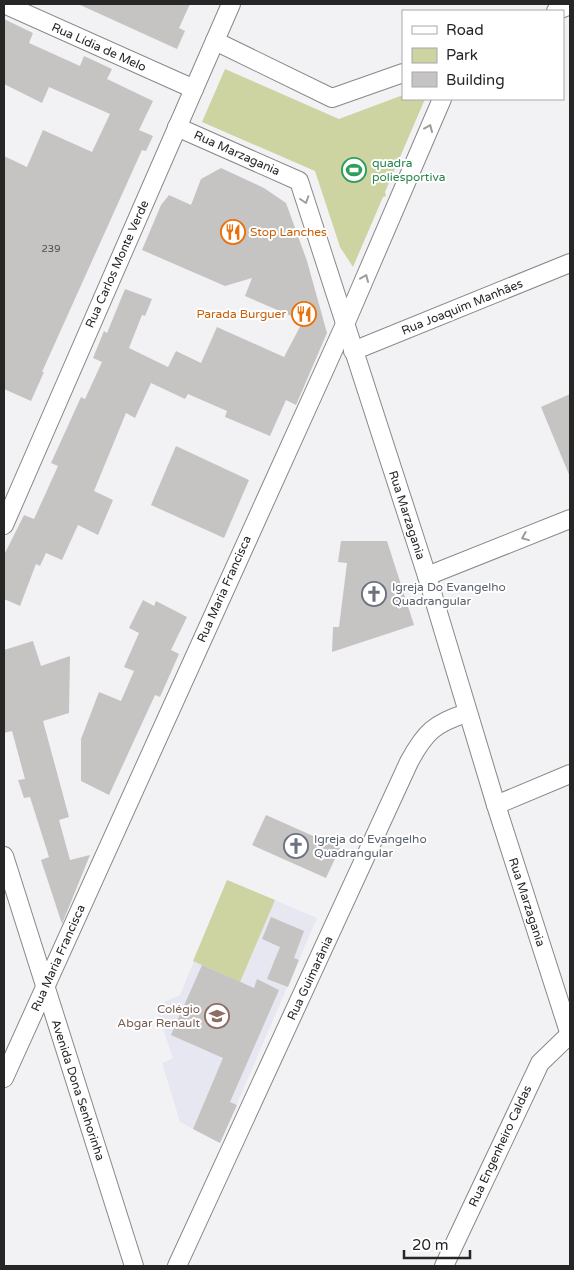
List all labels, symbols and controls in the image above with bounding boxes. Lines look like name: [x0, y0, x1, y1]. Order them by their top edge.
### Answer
legend: [402, 10, 564, 100]
street label: Rua Lídia de Melo: [50, 20, 148, 74]
text: Road: [446, 21, 484, 39]
text: Park: [446, 46, 478, 64]
text: Building: [446, 71, 505, 89]
one-way arrow: [423, 124, 434, 133]
street label: Rua Marzagania: [192, 128, 282, 178]
place label: quadra poliesportiva: [372, 156, 445, 184]
sports icon: quadra poliesportiva: [341, 157, 367, 183]
one-way arrow: [300, 196, 310, 204]
street label: Rua Carlos Monte Verde: [83, 198, 152, 330]
restaurant icon: Stop Lanches: [220, 219, 246, 245]
place label: Stop Lanches: [250, 225, 327, 239]
house number: 239: [42, 243, 60, 255]
one-way arrow: [358, 274, 369, 283]
street label: Rua Joaquim Manhães: [399, 276, 525, 338]
restaurant icon: Parada Burguer: [291, 301, 317, 327]
place label: Parada Burguer: [197, 307, 286, 321]
street label: Rua Marzagania: [386, 469, 428, 561]
one-way arrow: [521, 531, 530, 541]
street label: Rua Maria Francisca: [194, 533, 254, 645]
place label: Igreja Do Evangelho Quadrangular: [392, 580, 506, 608]
church icon: Igreja Do Evangelho Quadrangular: [361, 581, 387, 607]
place label: Igreja do Evangelho Quadrangular: [314, 832, 427, 860]
church icon: Igreja do Evangelho Quadrangular: [283, 833, 309, 859]
street label: Rua Marzagania: [506, 856, 548, 948]
street label: Rua Maria Francisca: [28, 902, 88, 1014]
street label: Rua Guimarânia: [284, 934, 336, 1022]
place label: Colégio Abgar Renault: [117, 1002, 200, 1030]
school or university icon: Colégio Abgar Renault: [204, 1003, 230, 1029]
street label: Avenida Dona Senhorinha: [49, 1018, 107, 1162]
street label: Rua Engenheiro Caldas: [466, 1083, 534, 1209]
scale bar: [404, 1228, 470, 1260]
text: 20 m: [412, 1236, 449, 1254]

